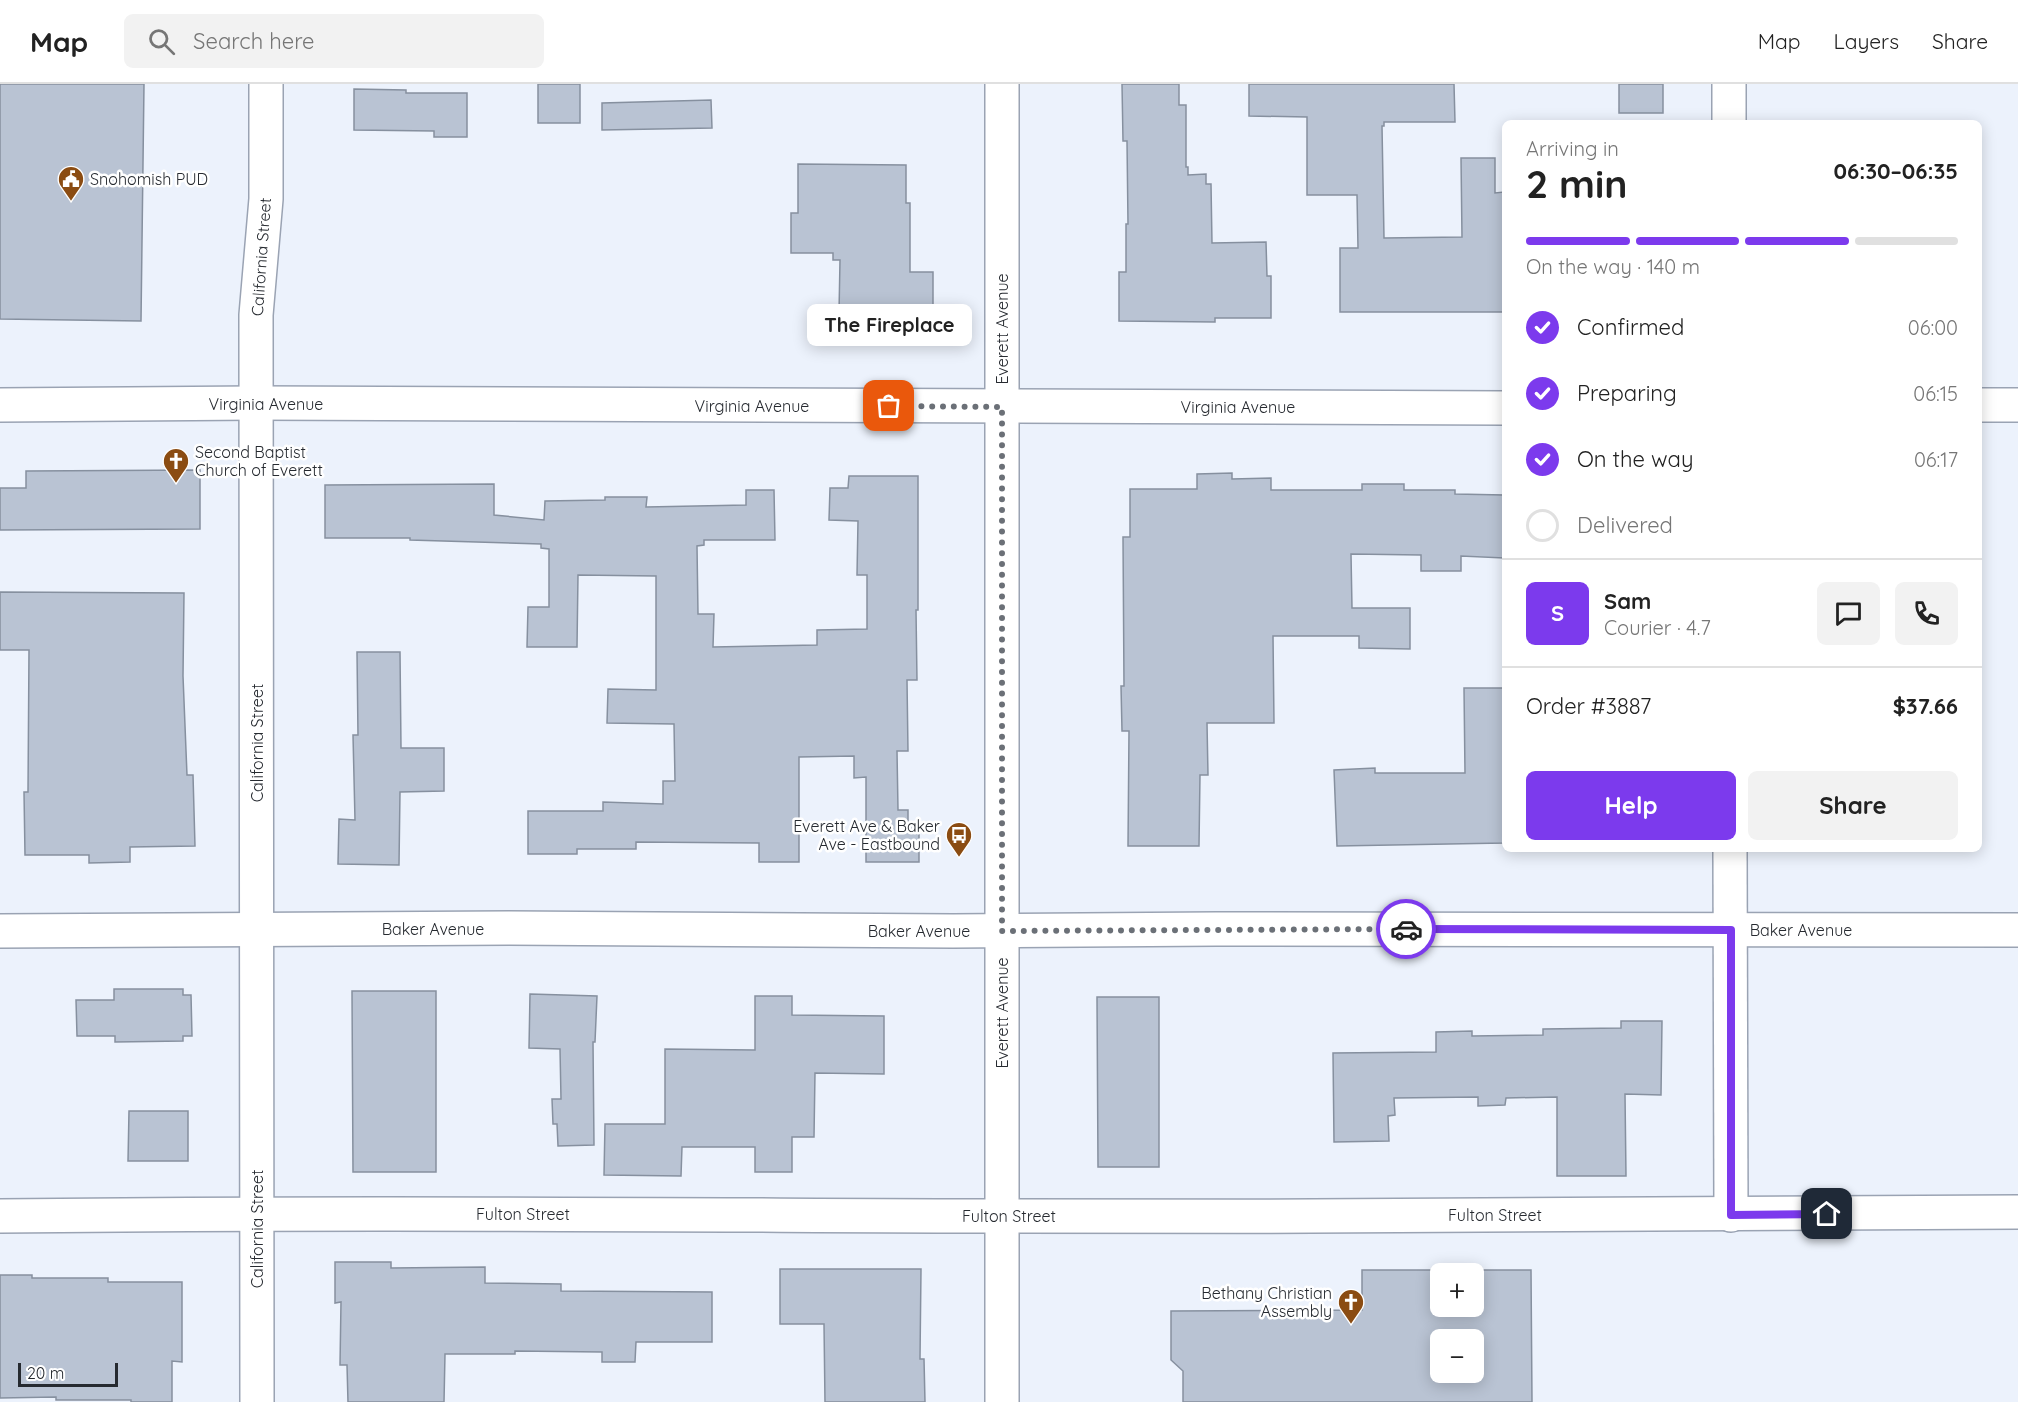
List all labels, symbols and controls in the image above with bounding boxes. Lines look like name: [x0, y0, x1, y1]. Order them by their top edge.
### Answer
search box: [124, 14, 544, 68]
text: Map: [30, 24, 88, 59]
icon: search: [145, 25, 178, 58]
text: Search here: [193, 27, 315, 55]
text: Map: [1758, 28, 1801, 54]
text: Layers: [1834, 28, 1899, 54]
text: Share: [1932, 28, 1988, 54]
text: Arriving in: [1526, 136, 1619, 161]
text: 06:30–06:35: [1833, 157, 1958, 185]
text: 2 min: [1526, 159, 1628, 208]
public building icon: Snohomish PUD: [56, 164, 86, 202]
place label: Snohomish PUD: [90, 169, 208, 189]
street label: California Street: [247, 197, 275, 317]
text: On the way · 140 m: [1526, 254, 1700, 279]
street label: Everett Avenue: [992, 273, 1012, 385]
callout: The Fireplace: [806, 304, 972, 346]
icon: check: [1526, 311, 1559, 344]
text: The Fireplace: [824, 312, 955, 337]
text: Confirmed: [1577, 313, 1684, 341]
text: 06:00: [1908, 315, 1958, 340]
icon: check: [1526, 377, 1559, 410]
text: Preparing: [1577, 379, 1677, 407]
pin: [863, 380, 914, 431]
text: 06:15: [1913, 381, 1958, 406]
icon: bag: [872, 389, 905, 422]
street label: Virginia Avenue: [209, 394, 323, 414]
street label: Virginia Avenue: [695, 396, 809, 416]
street label: Virginia Avenue: [1181, 397, 1295, 417]
place label: Second Baptist Church of Everett: [195, 442, 323, 480]
icon: check: [1526, 443, 1559, 476]
text: On the way: [1577, 445, 1693, 473]
church icon: Second Baptist Church of Everett: [161, 446, 191, 484]
text: 06:17: [1914, 447, 1958, 472]
text: Delivered: [1577, 511, 1673, 539]
button: chat: [1817, 582, 1880, 645]
button: phone: [1895, 582, 1958, 645]
text: Sam: [1604, 587, 1651, 615]
text: S: [1551, 599, 1564, 627]
text: Courier · 4.7: [1604, 615, 1711, 640]
street label: California Street: [247, 684, 267, 802]
text: Order #3887: [1526, 692, 1651, 720]
text: $37.66: [1893, 692, 1958, 720]
button: Help: [1526, 771, 1736, 840]
button: Share: [1748, 771, 1958, 840]
place label: Everett Ave & Baker Ave - Eastbound: [793, 816, 940, 854]
bus stop icon: Everett Ave & Baker Ave - Eastbound: [944, 820, 974, 858]
courier: [1376, 899, 1436, 959]
icon: car: [1390, 913, 1423, 946]
street label: Baker Avenue: [382, 919, 484, 939]
street label: Baker Avenue: [1750, 920, 1852, 940]
street label: Baker Avenue: [868, 921, 970, 941]
street label: Everett Avenue: [992, 957, 1012, 1069]
street label: California Street: [247, 1170, 267, 1288]
pin: [1801, 1188, 1852, 1239]
icon: home: [1810, 1197, 1843, 1230]
street label: Fulton Street: [476, 1204, 570, 1224]
street label: Fulton Street: [1448, 1205, 1542, 1225]
street label: Fulton Street: [962, 1206, 1056, 1226]
map controls: [1430, 1263, 1484, 1383]
button: +: [1430, 1263, 1484, 1317]
place label: Bethany Christian Assembly: [1201, 1283, 1332, 1321]
church icon: Bethany Christian Assembly: [1336, 1287, 1366, 1325]
button: −: [1430, 1329, 1484, 1383]
scale bar: [18, 1360, 118, 1388]
text: 20 m: [27, 1363, 64, 1383]

